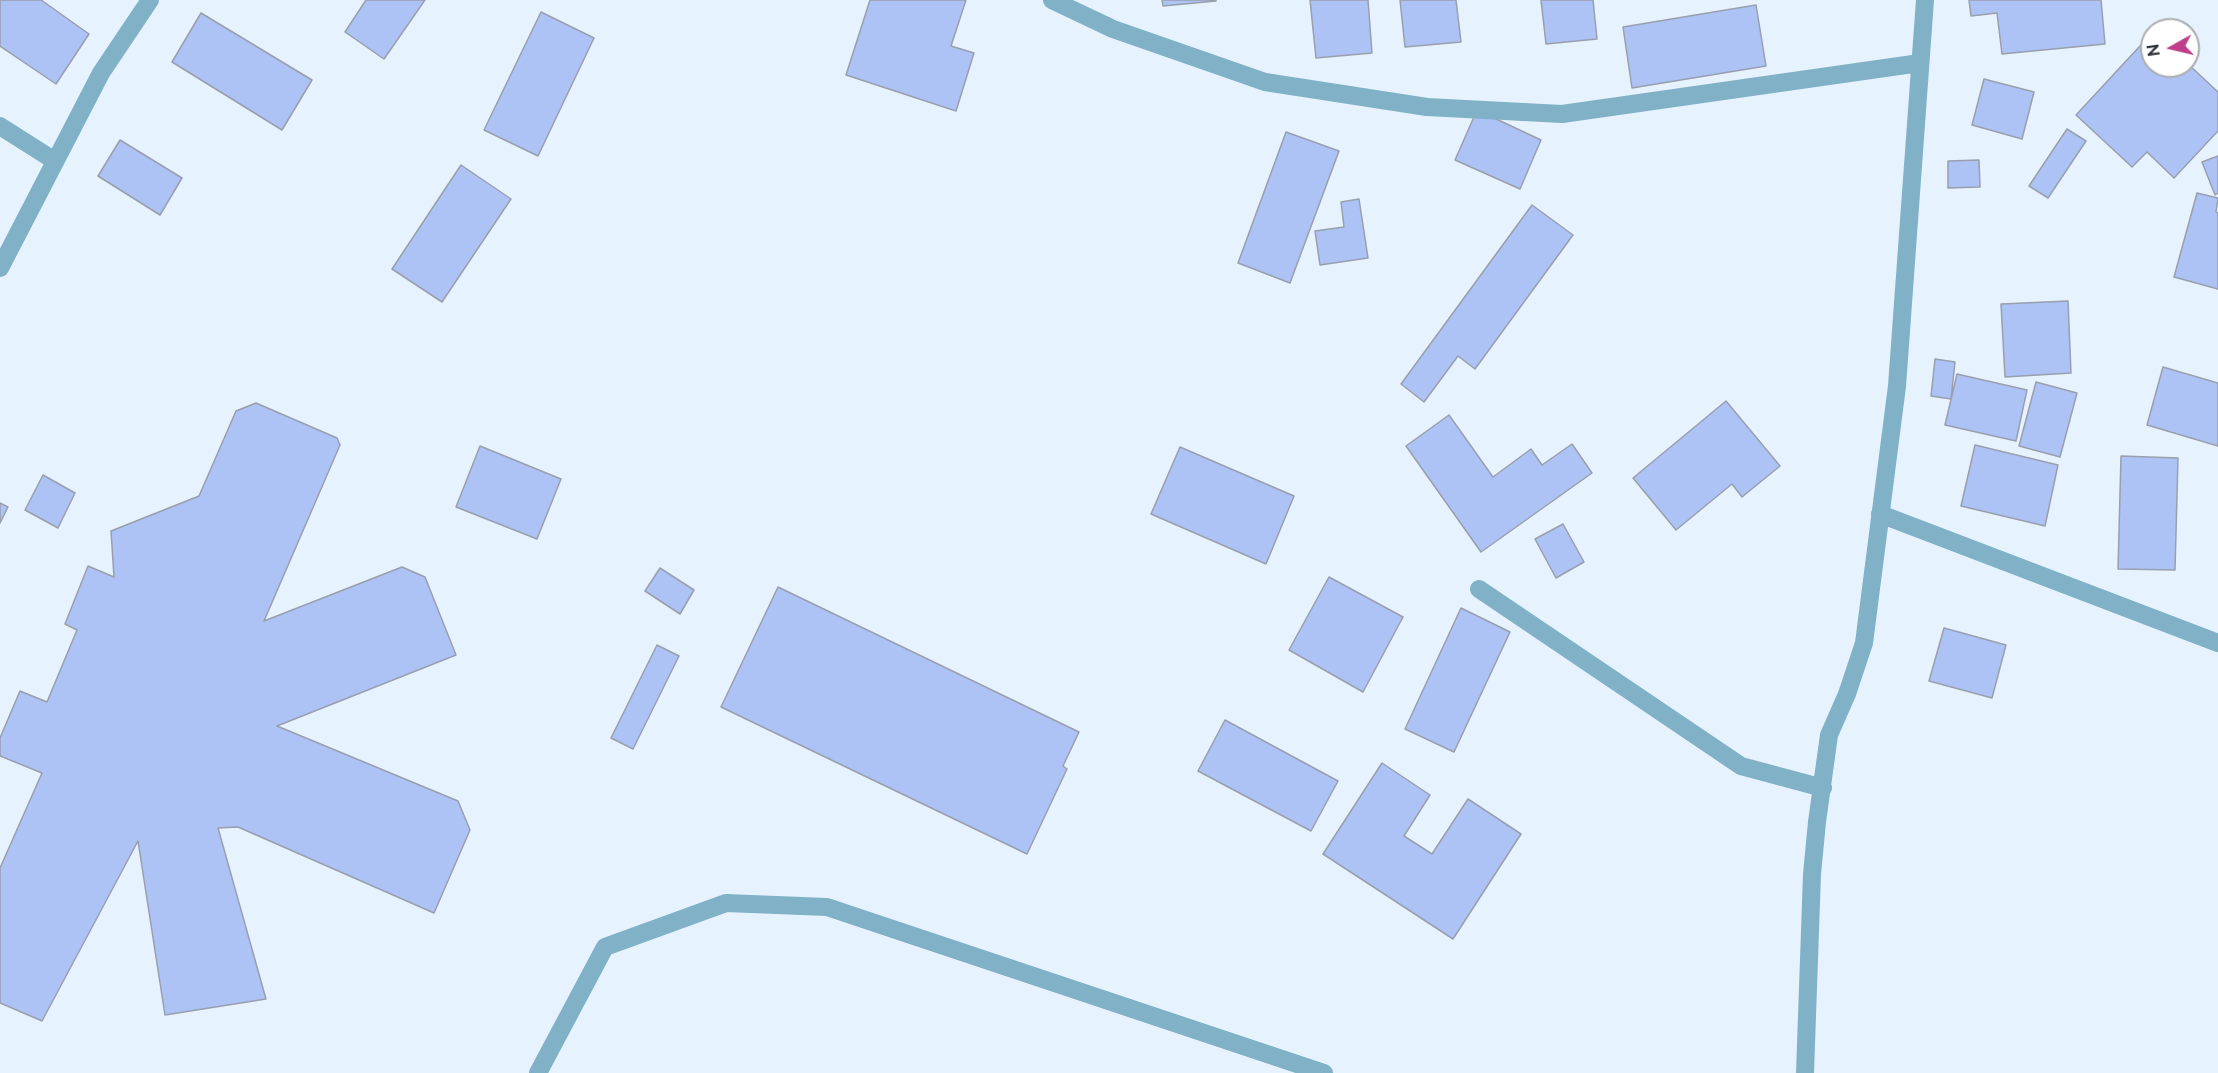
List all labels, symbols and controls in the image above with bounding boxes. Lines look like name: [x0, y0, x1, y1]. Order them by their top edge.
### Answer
north arrow: [2140, 18, 2200, 78]
text: N: [2143, 43, 2164, 58]

